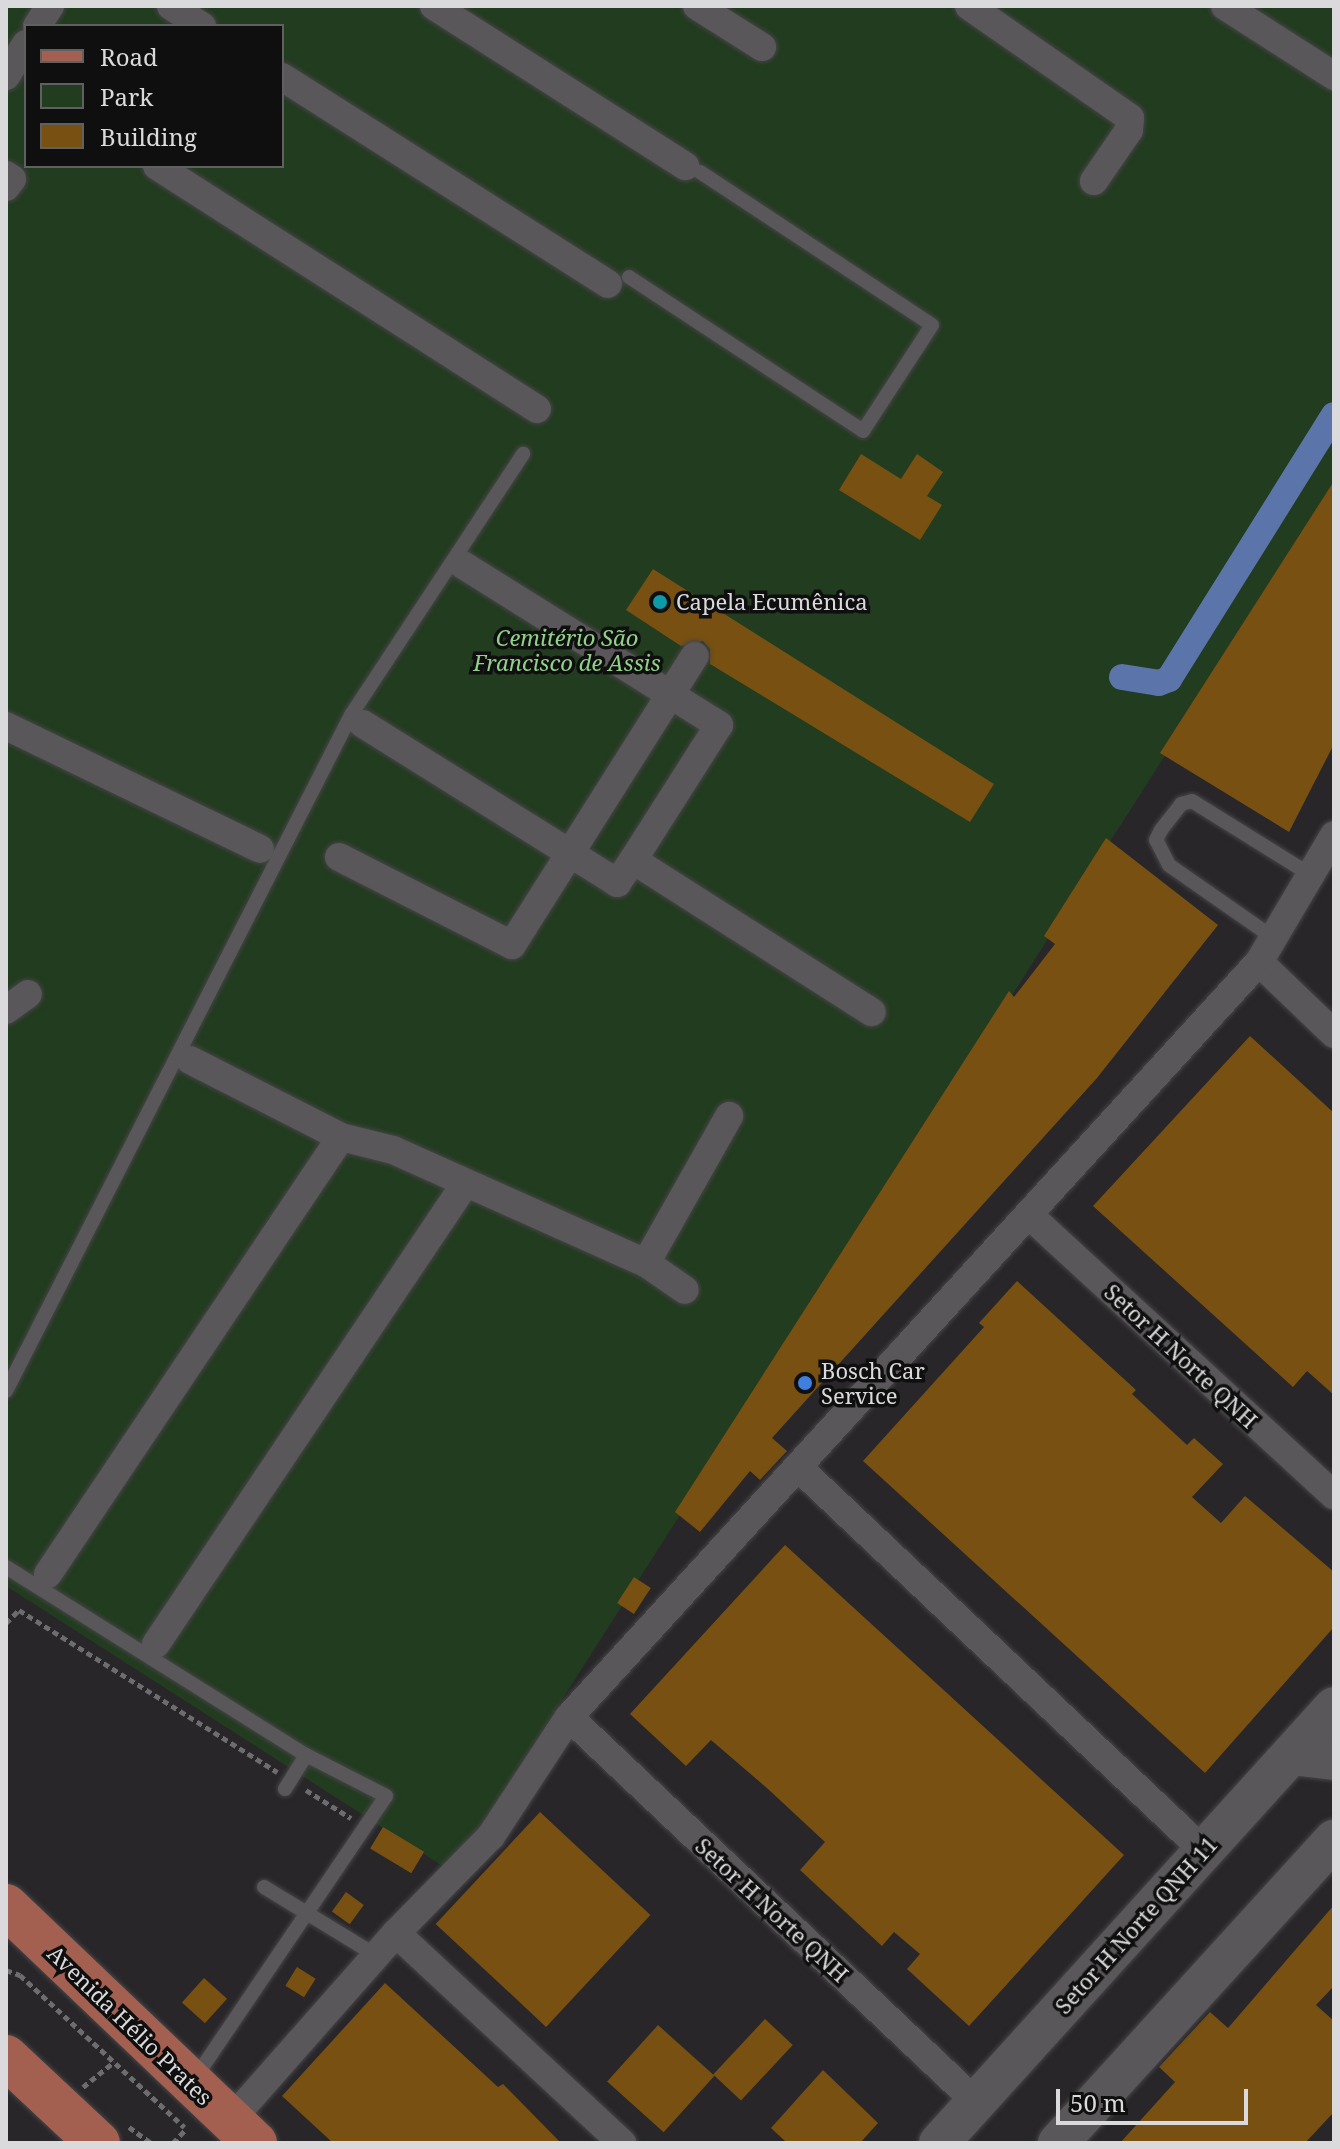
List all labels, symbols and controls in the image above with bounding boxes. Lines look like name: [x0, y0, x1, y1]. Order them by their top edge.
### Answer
legend: [24, 24, 284, 168]
text: Road: [100, 40, 158, 73]
text: Park: [100, 80, 153, 113]
text: Building: [100, 120, 197, 153]
place label: Capela Ecumênica: [676, 589, 868, 615]
marker: Capela Ecumênica: [651, 593, 669, 611]
park label: Cemitério São Francisco de Assis: [473, 624, 661, 676]
street label: Setor H Norte QNH: [1099, 1278, 1263, 1434]
place label: Bosch Car Service: [821, 1357, 925, 1408]
marker: Bosch Car Service: [796, 1374, 814, 1392]
street label: Setor H Norte QNH 11: [1049, 1831, 1223, 2019]
street label: Setor H Norte QNH: [690, 1832, 854, 1988]
street label: Avenida Hélio Prates: [42, 1940, 218, 2110]
scale bar: [1060, 2073, 1252, 2123]
text: 50 m: [1070, 2086, 1126, 2119]

